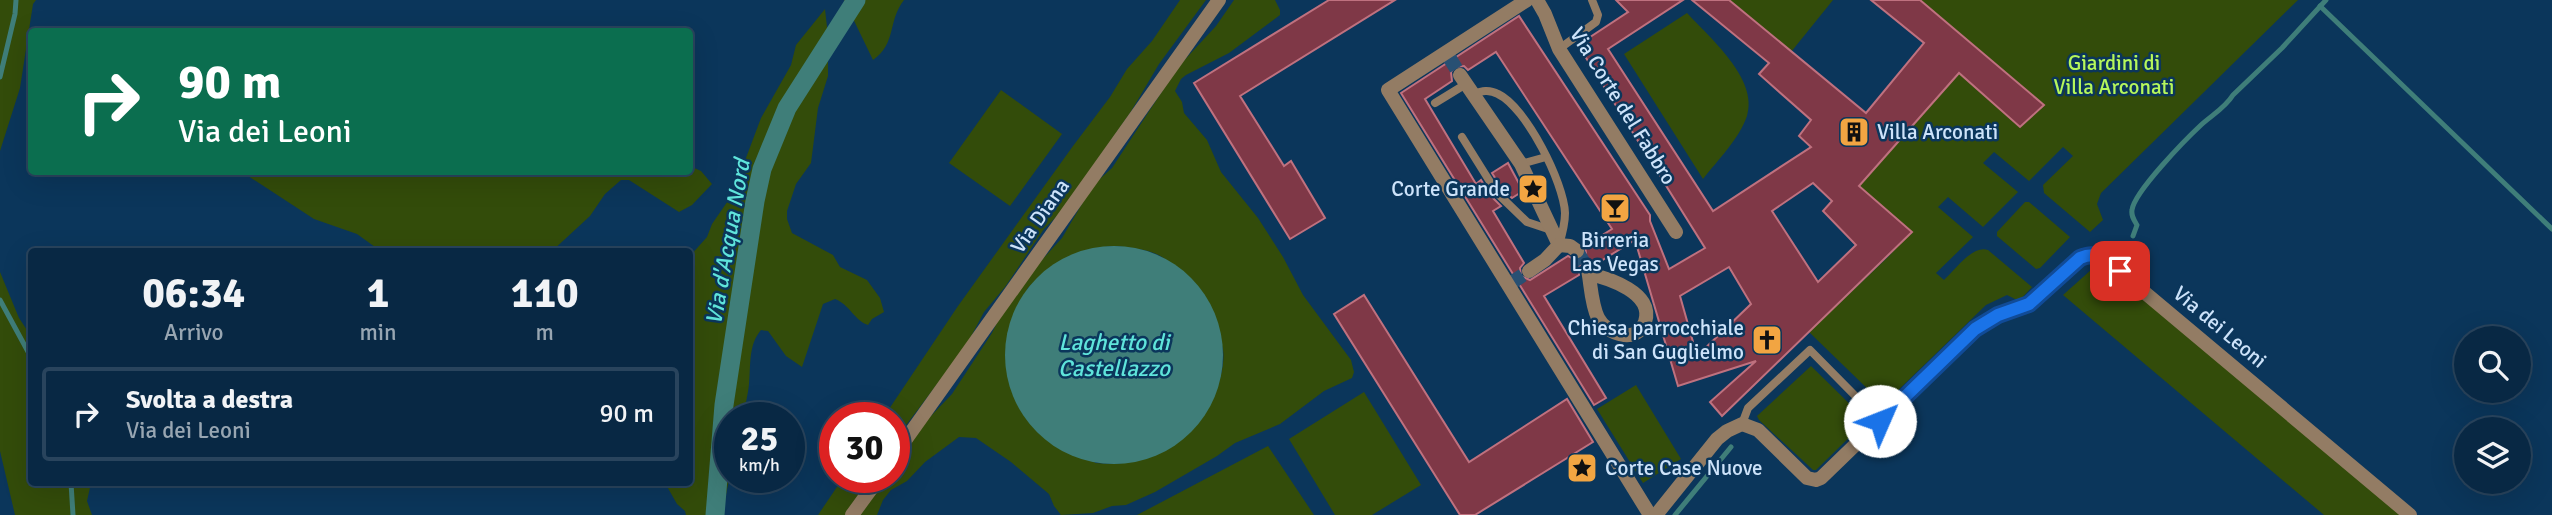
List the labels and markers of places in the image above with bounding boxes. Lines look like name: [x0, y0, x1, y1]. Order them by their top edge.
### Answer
building icon: Villa Arconati: [1837, 115, 1871, 149]
place label: Villa Arconati: [1877, 119, 1998, 145]
place icon: Corte Grande: [1516, 172, 1550, 206]
place label: Corte Grande: [1391, 176, 1510, 202]
bar icon: Birreria Las Vegas: [1598, 191, 1632, 225]
place label: Birreria Las Vegas: [1571, 227, 1659, 277]
pin: [2090, 241, 2150, 301]
place label: Chiesa parrocchiale di San Guglielmo: [1568, 315, 1744, 365]
church icon: Chiesa parrocchiale di San Guglielmo: [1750, 323, 1784, 357]
place icon: Corte Case Nuove: [1565, 451, 1599, 485]
place label: Corte Case Nuove: [1605, 455, 1763, 481]

